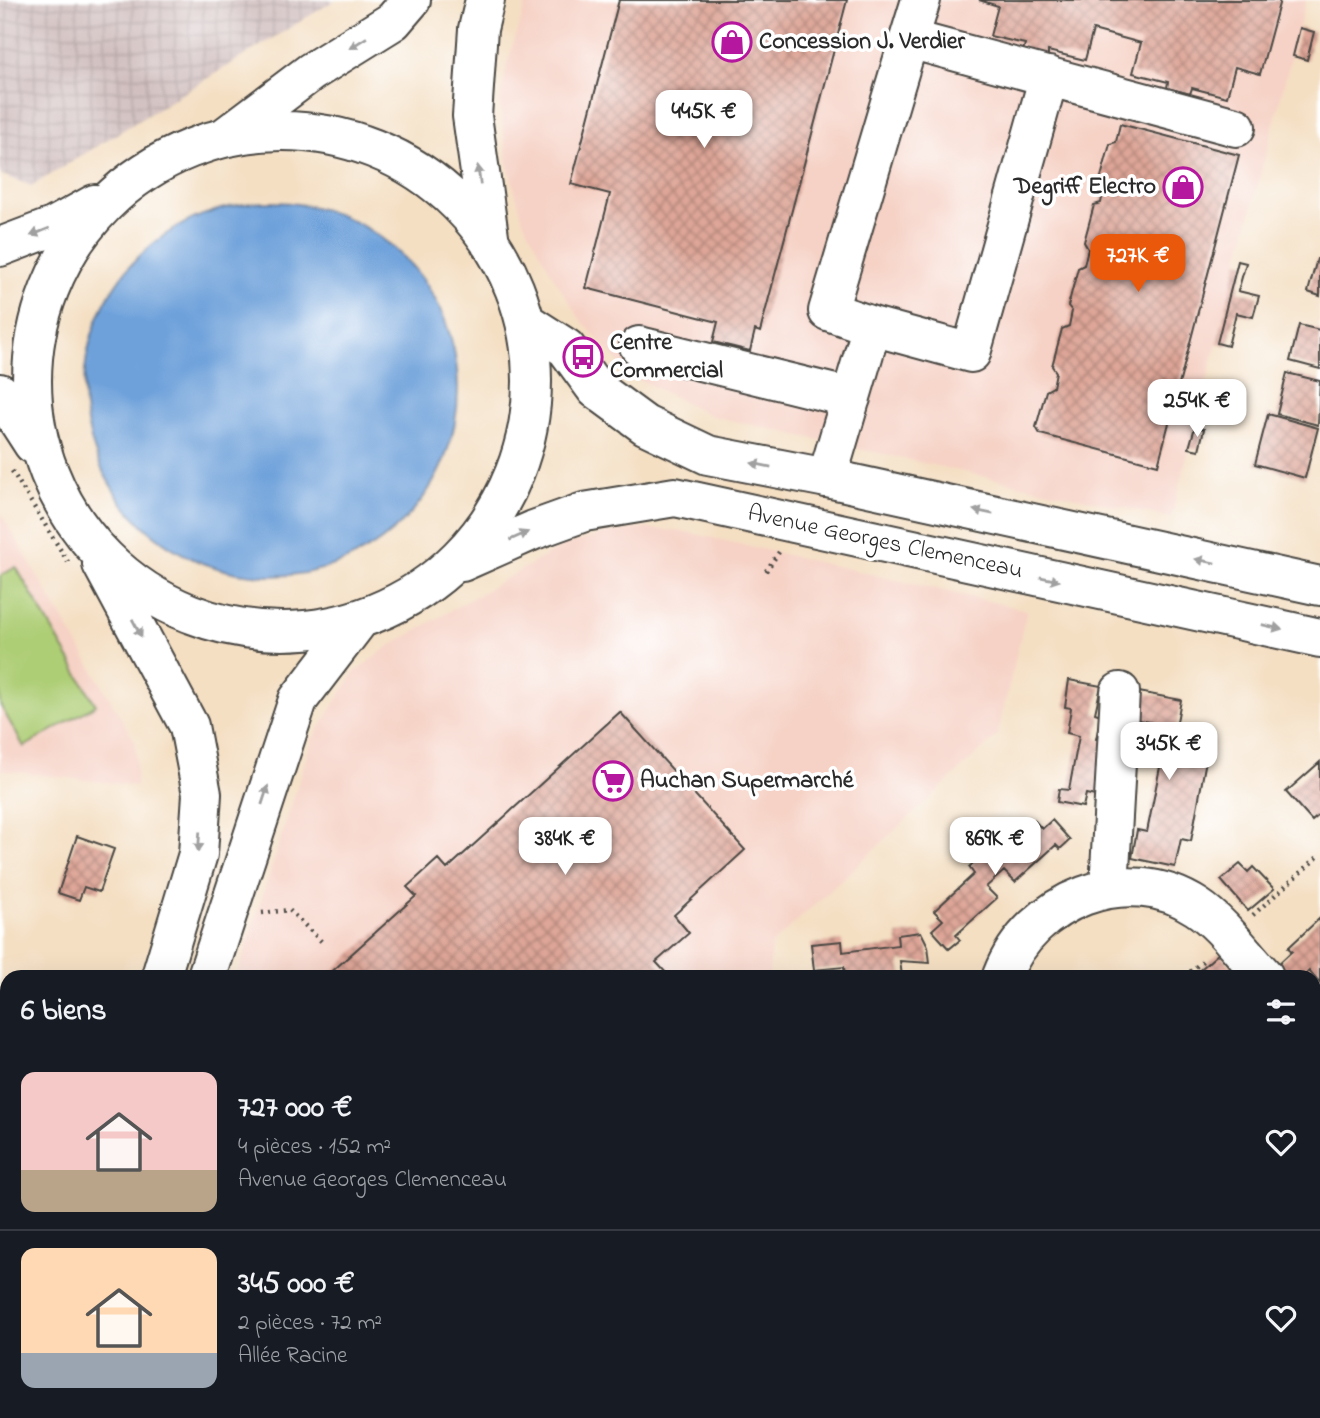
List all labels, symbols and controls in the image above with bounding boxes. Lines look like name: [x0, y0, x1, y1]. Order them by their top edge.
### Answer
shop icon: Concession J. Verdier: [711, 21, 753, 63]
place label: Concession J. Verdier: [759, 25, 966, 60]
one-way arrow: [349, 36, 368, 49]
pin: 445K €: [647, 90, 761, 150]
text: 445K €: [671, 96, 737, 129]
one-way arrow: [474, 164, 485, 186]
shop icon: Degriff Electro: [1162, 166, 1204, 208]
place label: Degriff Electro: [1013, 170, 1156, 206]
one-way arrow: [29, 226, 50, 237]
pin: 727K €: [1081, 234, 1195, 294]
text: 727K €: [1106, 240, 1170, 273]
place label: Centre Commercial: [610, 326, 723, 389]
bus stop icon: Centre Commercial: [562, 336, 604, 378]
pin: 254K €: [1140, 380, 1254, 439]
text: 254K €: [1164, 385, 1231, 418]
one-way arrow: [750, 459, 772, 470]
street label: Avenue Georges Clemenceau: [744, 497, 1026, 589]
one-way arrow: [972, 507, 994, 518]
one-way arrow: [509, 530, 529, 542]
one-way arrow: [1194, 556, 1216, 567]
one-way arrow: [1039, 573, 1061, 584]
one-way arrow: [130, 619, 142, 639]
one-way arrow: [1262, 622, 1284, 633]
pin: 345K €: [1112, 722, 1226, 782]
text: 345K €: [1136, 728, 1202, 761]
supermarket icon: Auchan Supermarché: [592, 760, 634, 802]
place label: Auchan Supermarché: [640, 764, 855, 799]
one-way arrow: [260, 784, 271, 805]
pin: 384K €: [508, 818, 622, 877]
pin: 869K €: [938, 818, 1052, 877]
text: 384K €: [535, 823, 595, 856]
text: 869K €: [966, 823, 1024, 856]
one-way arrow: [193, 831, 204, 853]
text: 6 biens: [21, 990, 106, 1034]
icon: filters: [1262, 993, 1300, 1031]
text: 727 000 €: [238, 1087, 352, 1131]
icon: home: [77, 1100, 161, 1184]
icon: heart: [1262, 1123, 1300, 1161]
text: 4 pièces · 152 m²: [238, 1131, 391, 1164]
text: Avenue Georges Clemenceau: [238, 1164, 507, 1197]
text: 345 000 €: [238, 1263, 355, 1307]
icon: home: [77, 1276, 161, 1360]
icon: heart: [1262, 1299, 1300, 1337]
text: 2 pièces · 72 m²: [238, 1307, 382, 1340]
text: Allée Racine: [238, 1340, 347, 1373]

